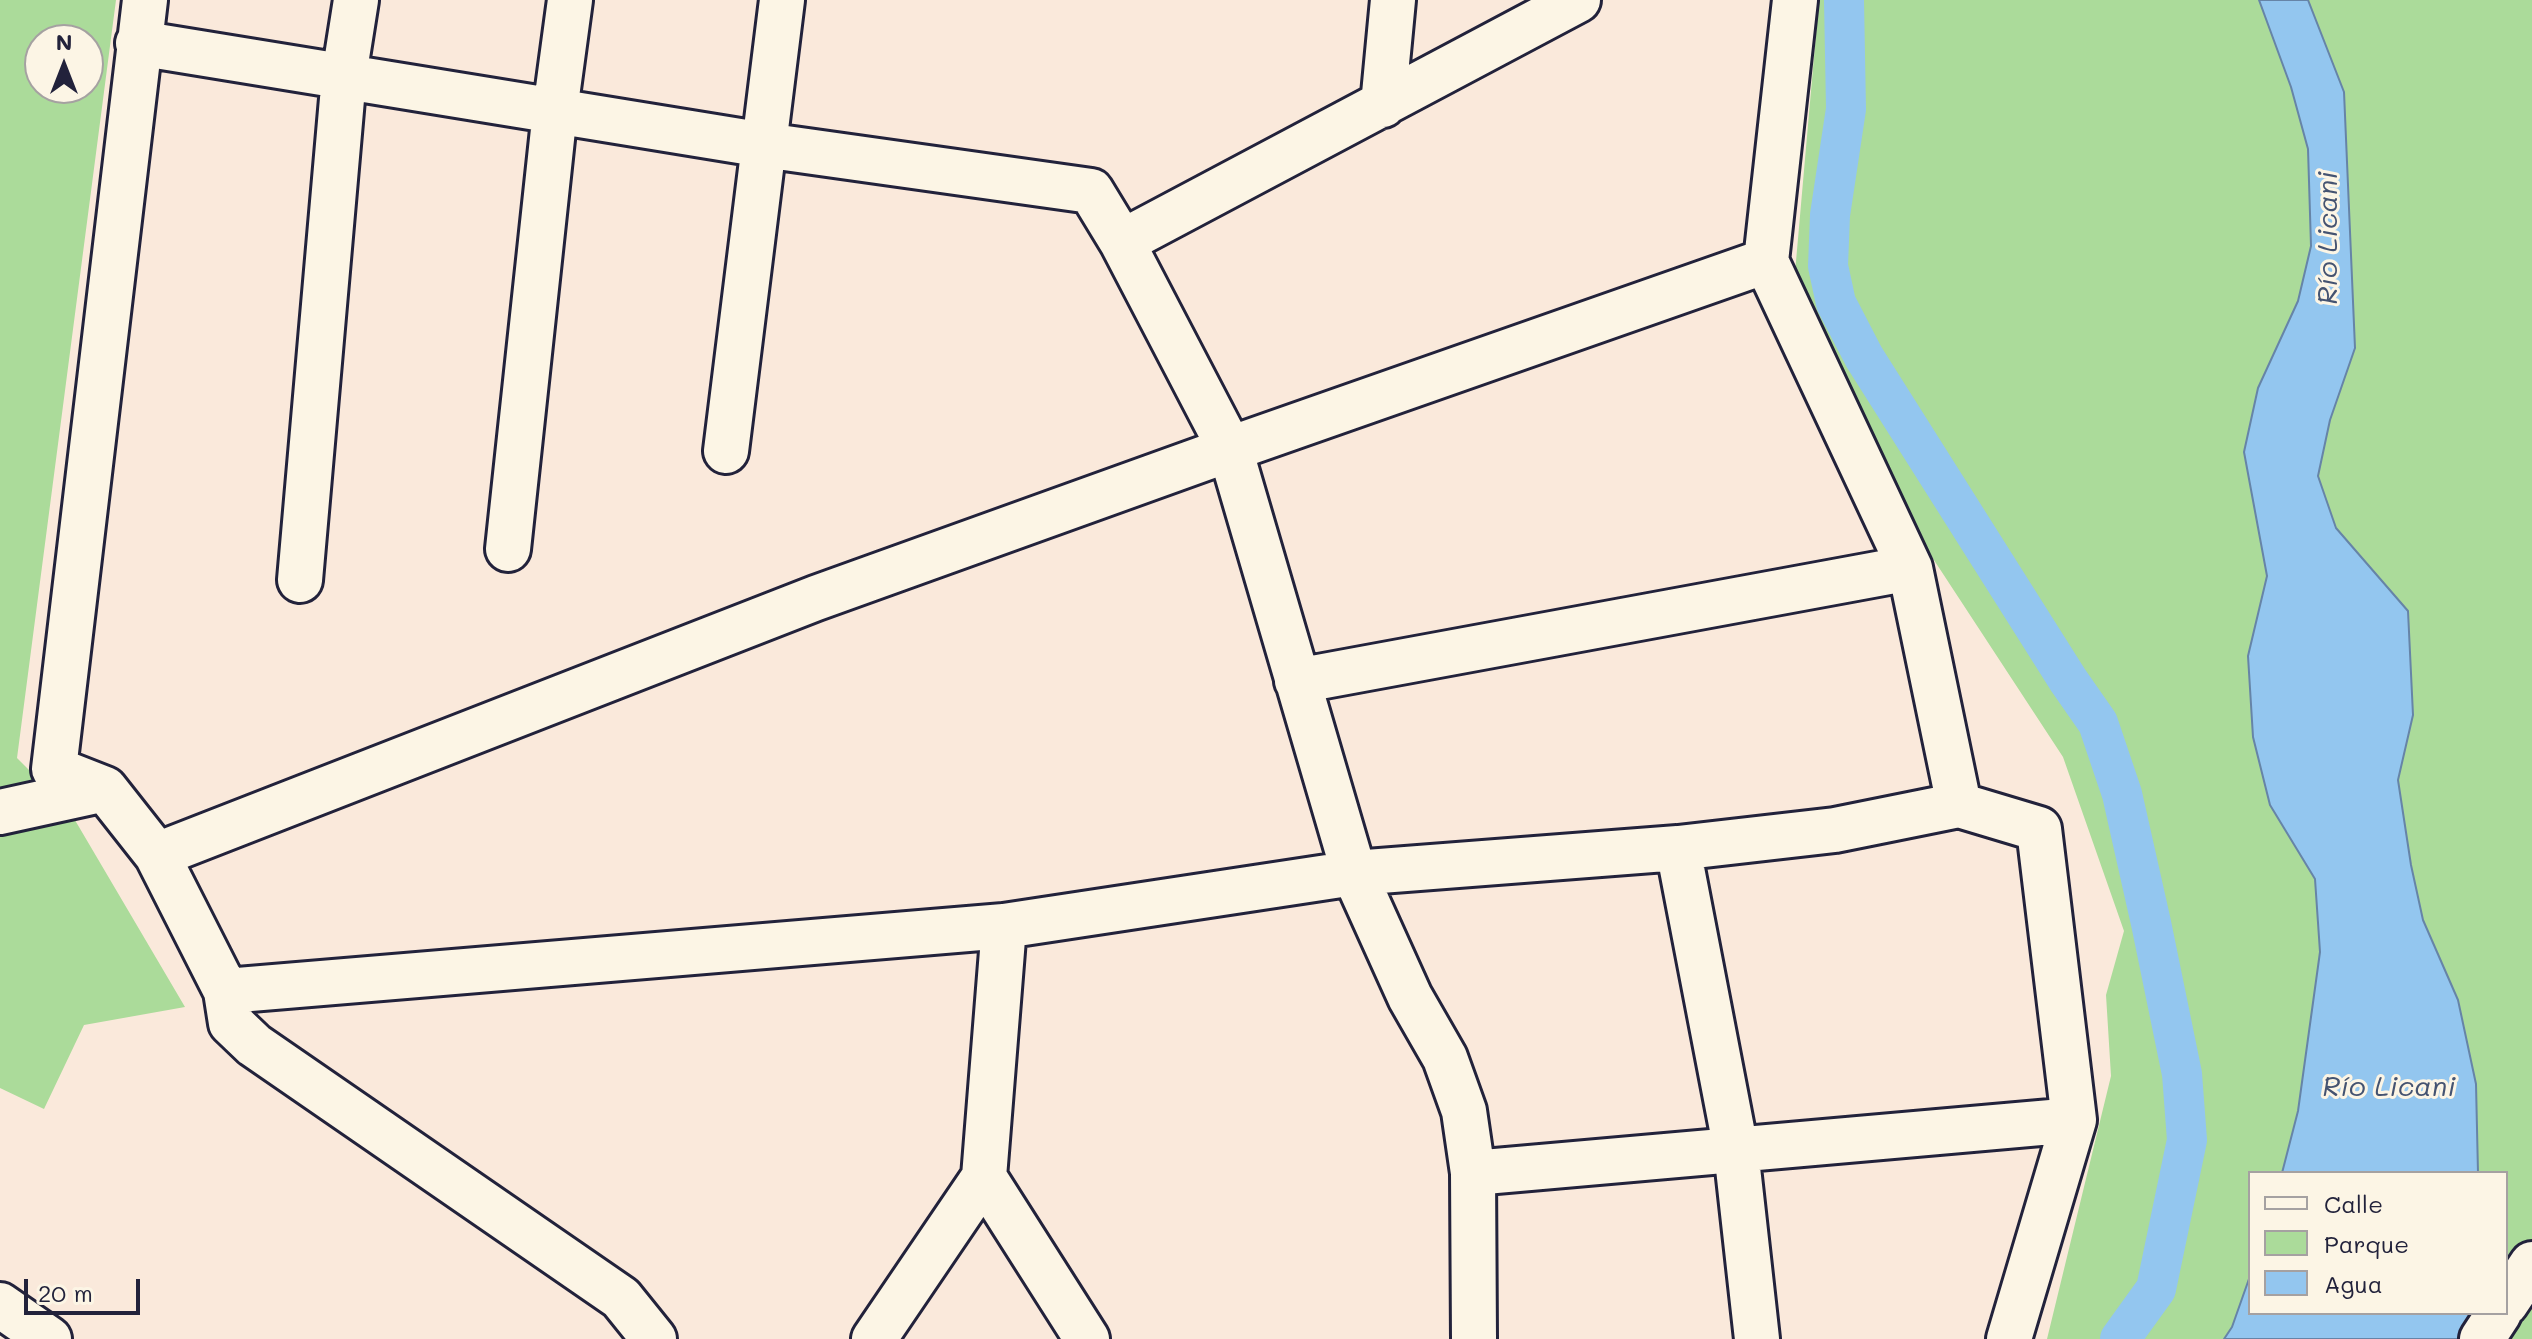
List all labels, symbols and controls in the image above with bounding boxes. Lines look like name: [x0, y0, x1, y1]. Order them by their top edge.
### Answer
north arrow: [24, 24, 104, 104]
text: N: [56, 27, 72, 56]
water label: Río Licani: [2311, 171, 2345, 305]
water label: Río Licani: [2322, 1070, 2456, 1104]
legend: [2248, 1171, 2508, 1315]
text: Calle: [2324, 1188, 2383, 1219]
text: Parque: [2324, 1228, 2409, 1259]
scale bar: [28, 1263, 144, 1313]
text: Agua: [2324, 1268, 2383, 1299]
text: 20 m: [38, 1277, 93, 1308]

